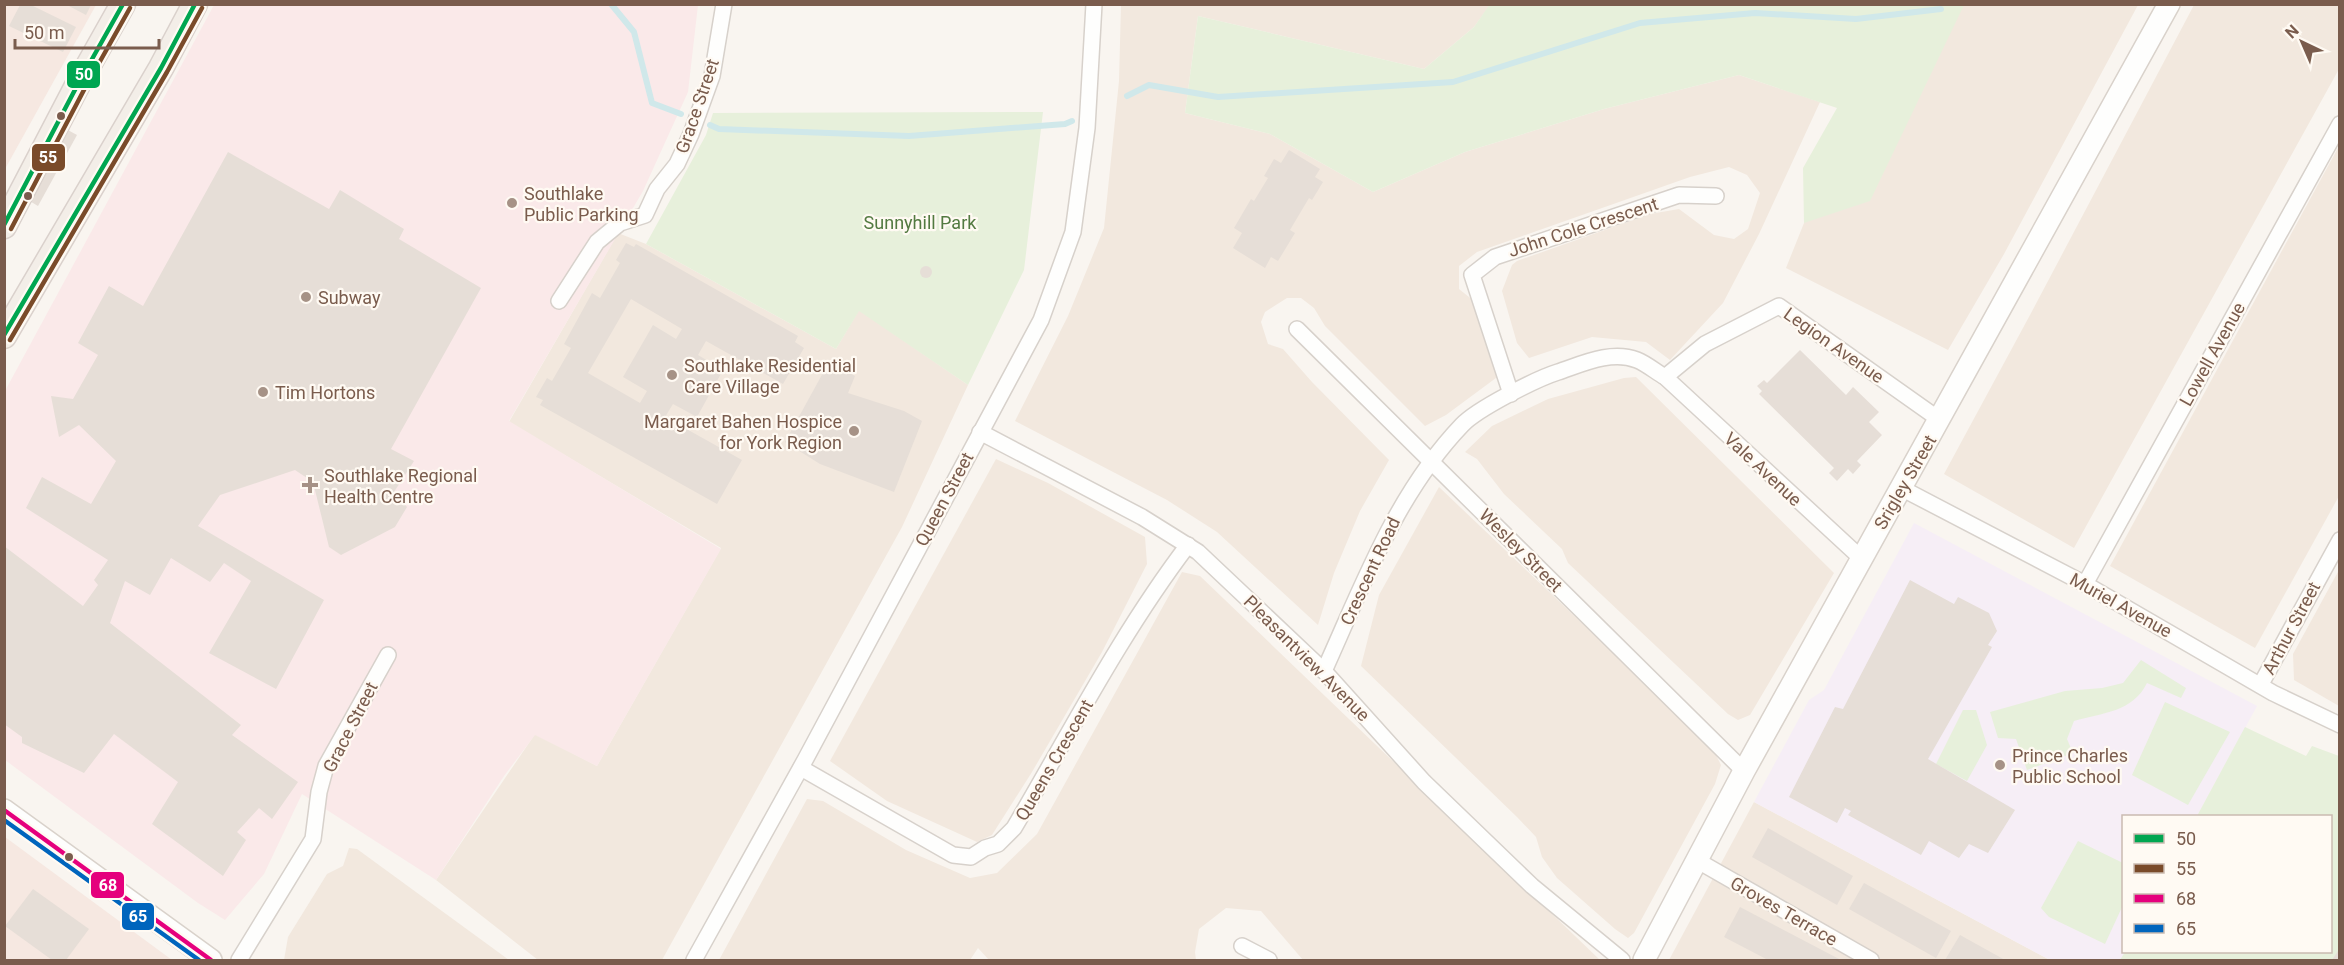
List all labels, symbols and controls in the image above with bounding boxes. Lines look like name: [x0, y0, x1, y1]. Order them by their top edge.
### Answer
scale bar: [15, 12, 159, 50]
north arrow: [2272, 12, 2332, 72]
text: N: [2281, 21, 2303, 42]
text: 50 m: [24, 22, 64, 43]
street label: Grace Street: [671, 56, 723, 156]
line badge: 50: [66, 60, 101, 89]
text: 50: [75, 65, 93, 84]
unlabelled marker: [55, 110, 67, 122]
line badge: 55: [31, 143, 66, 172]
text: 55: [39, 148, 57, 167]
place label: Southlake Public Parking: [524, 183, 639, 225]
unlabelled marker: [22, 190, 34, 202]
street label: John Cole Crescent: [1505, 193, 1661, 261]
marker: Southlake Public Parking: [505, 196, 519, 210]
park label: Sunnyhill Park: [864, 212, 977, 233]
place label: Subway: [318, 287, 381, 308]
marker: Subway: [299, 290, 313, 304]
street label: Lowell Avenue: [2175, 299, 2249, 409]
street label: Legion Avenue: [1780, 303, 1888, 387]
place label: Southlake Residential Care Village: [684, 355, 856, 397]
marker: Southlake Residential Care Village: [665, 368, 679, 382]
place label: Tim Hortons: [275, 382, 375, 403]
marker: Tim Hortons: [256, 385, 270, 399]
place label: Margaret Bahen Hospice for York Region: [644, 411, 842, 453]
marker: Margaret Bahen Hospice for York Region: [847, 424, 861, 438]
street label: Vale Avenue: [1720, 428, 1806, 510]
street label: Srigley Street: [1870, 431, 1941, 533]
street label: Queen Street: [910, 448, 978, 550]
place label: Southlake Regional Health Centre: [324, 465, 477, 507]
marker: Southlake Regional Health Centre: [301, 476, 319, 494]
street label: Wesley Street: [1475, 504, 1567, 596]
street label: Crescent Road: [1336, 514, 1404, 628]
street label: Muriel Avenue: [2066, 568, 2176, 642]
street label: Arthur Street: [2258, 578, 2324, 678]
street label: Pleasantview Avenue: [1240, 591, 1374, 725]
street label: Grace Street: [318, 678, 382, 776]
street label: Queens Crescent: [1011, 696, 1097, 824]
place label: Prince Charles Public School: [2012, 745, 2128, 787]
marker: Prince Charles Public School: [1993, 758, 2007, 772]
legend: [2122, 815, 2332, 953]
text: 50: [2176, 828, 2196, 849]
unlabelled marker: [63, 851, 75, 863]
text: 55: [2176, 858, 2196, 879]
line badge: 68: [90, 871, 125, 899]
street label: Groves Terrace: [1727, 872, 1841, 950]
text: 68: [99, 876, 117, 895]
text: 68: [2176, 888, 2196, 909]
line badge: 65: [121, 902, 155, 931]
text: 65: [129, 907, 147, 926]
text: 65: [2176, 918, 2196, 939]

